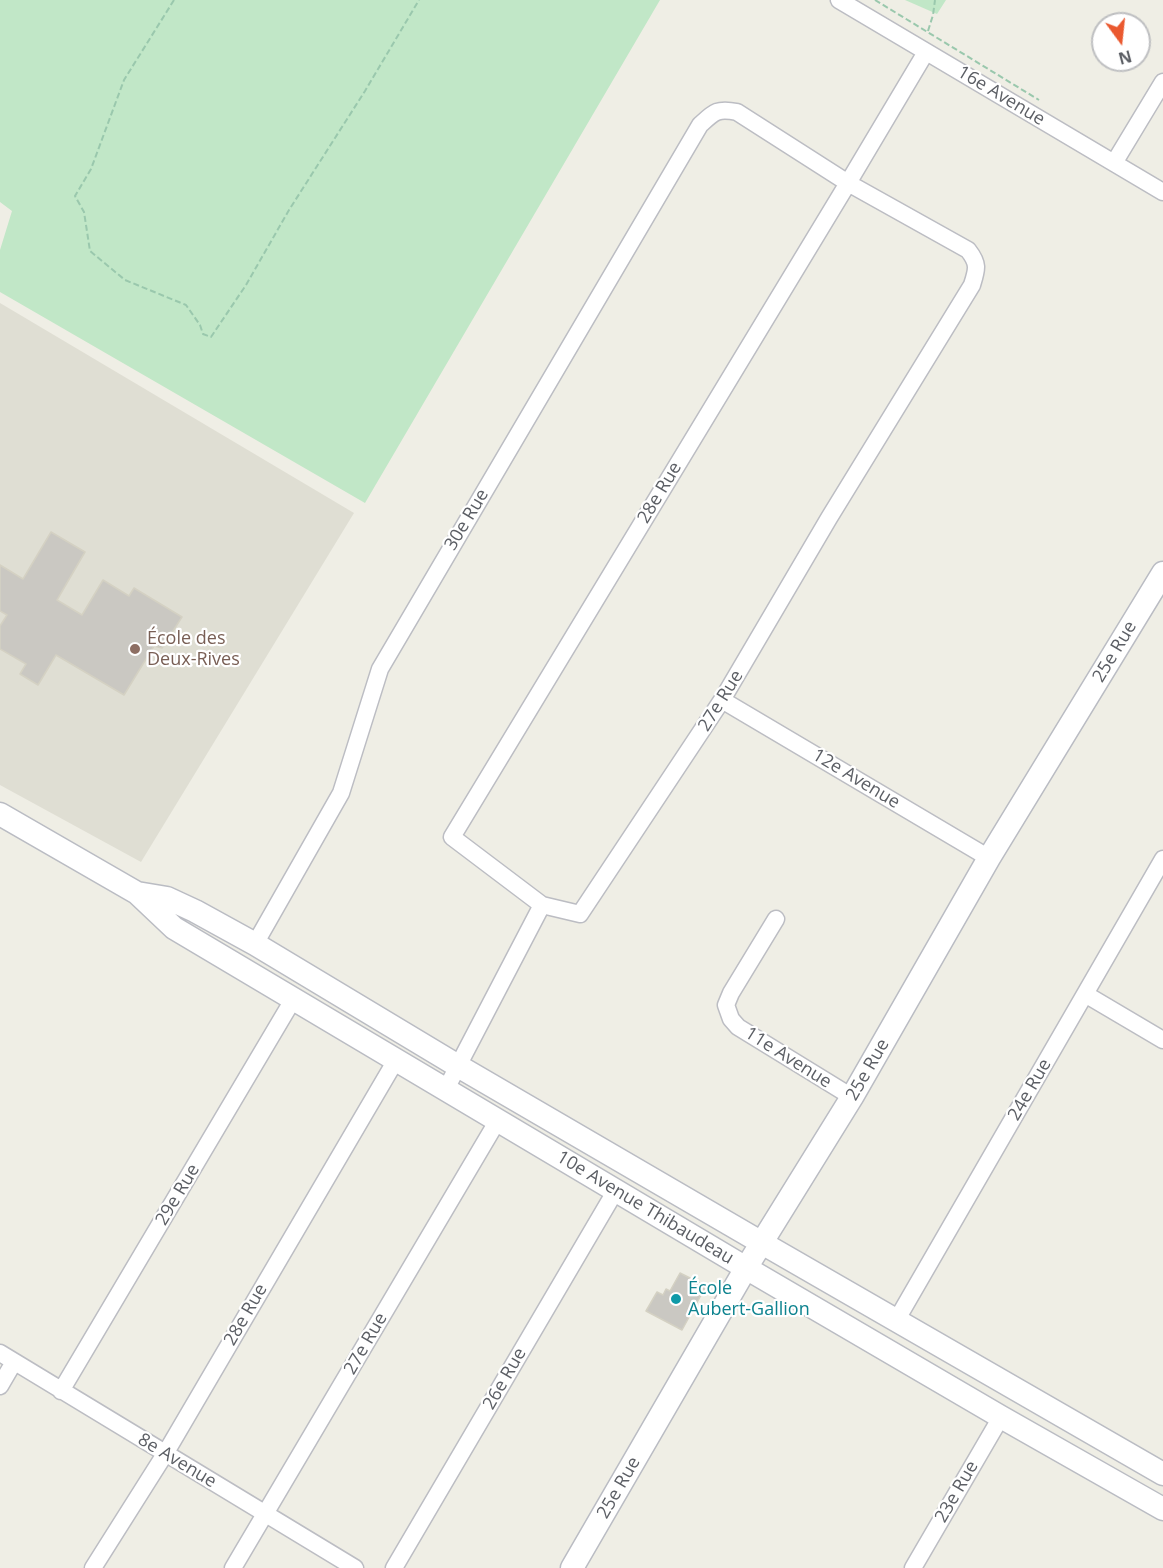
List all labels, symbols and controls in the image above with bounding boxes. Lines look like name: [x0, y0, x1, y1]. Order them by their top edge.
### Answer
north arrow: [1091, 12, 1151, 72]
text: N: [1116, 45, 1134, 70]
street label: 16e Avenue: [953, 61, 1049, 131]
street label: 28e Rue: [633, 458, 687, 528]
street label: 30e Rue: [440, 485, 494, 555]
street label: 25e Rue: [1088, 617, 1142, 687]
place label: École des Deux-Rives: [147, 628, 240, 670]
marker: École des Deux-Rives: [128, 642, 142, 656]
street label: 27e Rue: [694, 667, 748, 735]
street label: 12e Avenue: [808, 744, 904, 814]
street label: 11e Avenue: [741, 1023, 835, 1093]
street label: 25e Rue: [842, 1035, 894, 1105]
street label: 24e Rue: [1004, 1055, 1056, 1125]
street label: 10e Avenue Thibaudeau: [553, 1147, 737, 1269]
street label: 29e Rue: [151, 1160, 205, 1230]
place label: École Aubert-Gallion: [688, 1278, 810, 1320]
street label: 28e Rue: [220, 1280, 272, 1350]
marker: École Aubert-Gallion: [669, 1292, 683, 1306]
street label: 27e Rue: [340, 1309, 392, 1379]
street label: 26e Rue: [479, 1344, 531, 1414]
street label: 8e Avenue: [134, 1429, 220, 1493]
street label: 25e Rue: [593, 1453, 645, 1523]
street label: 23e Rue: [931, 1457, 983, 1527]

